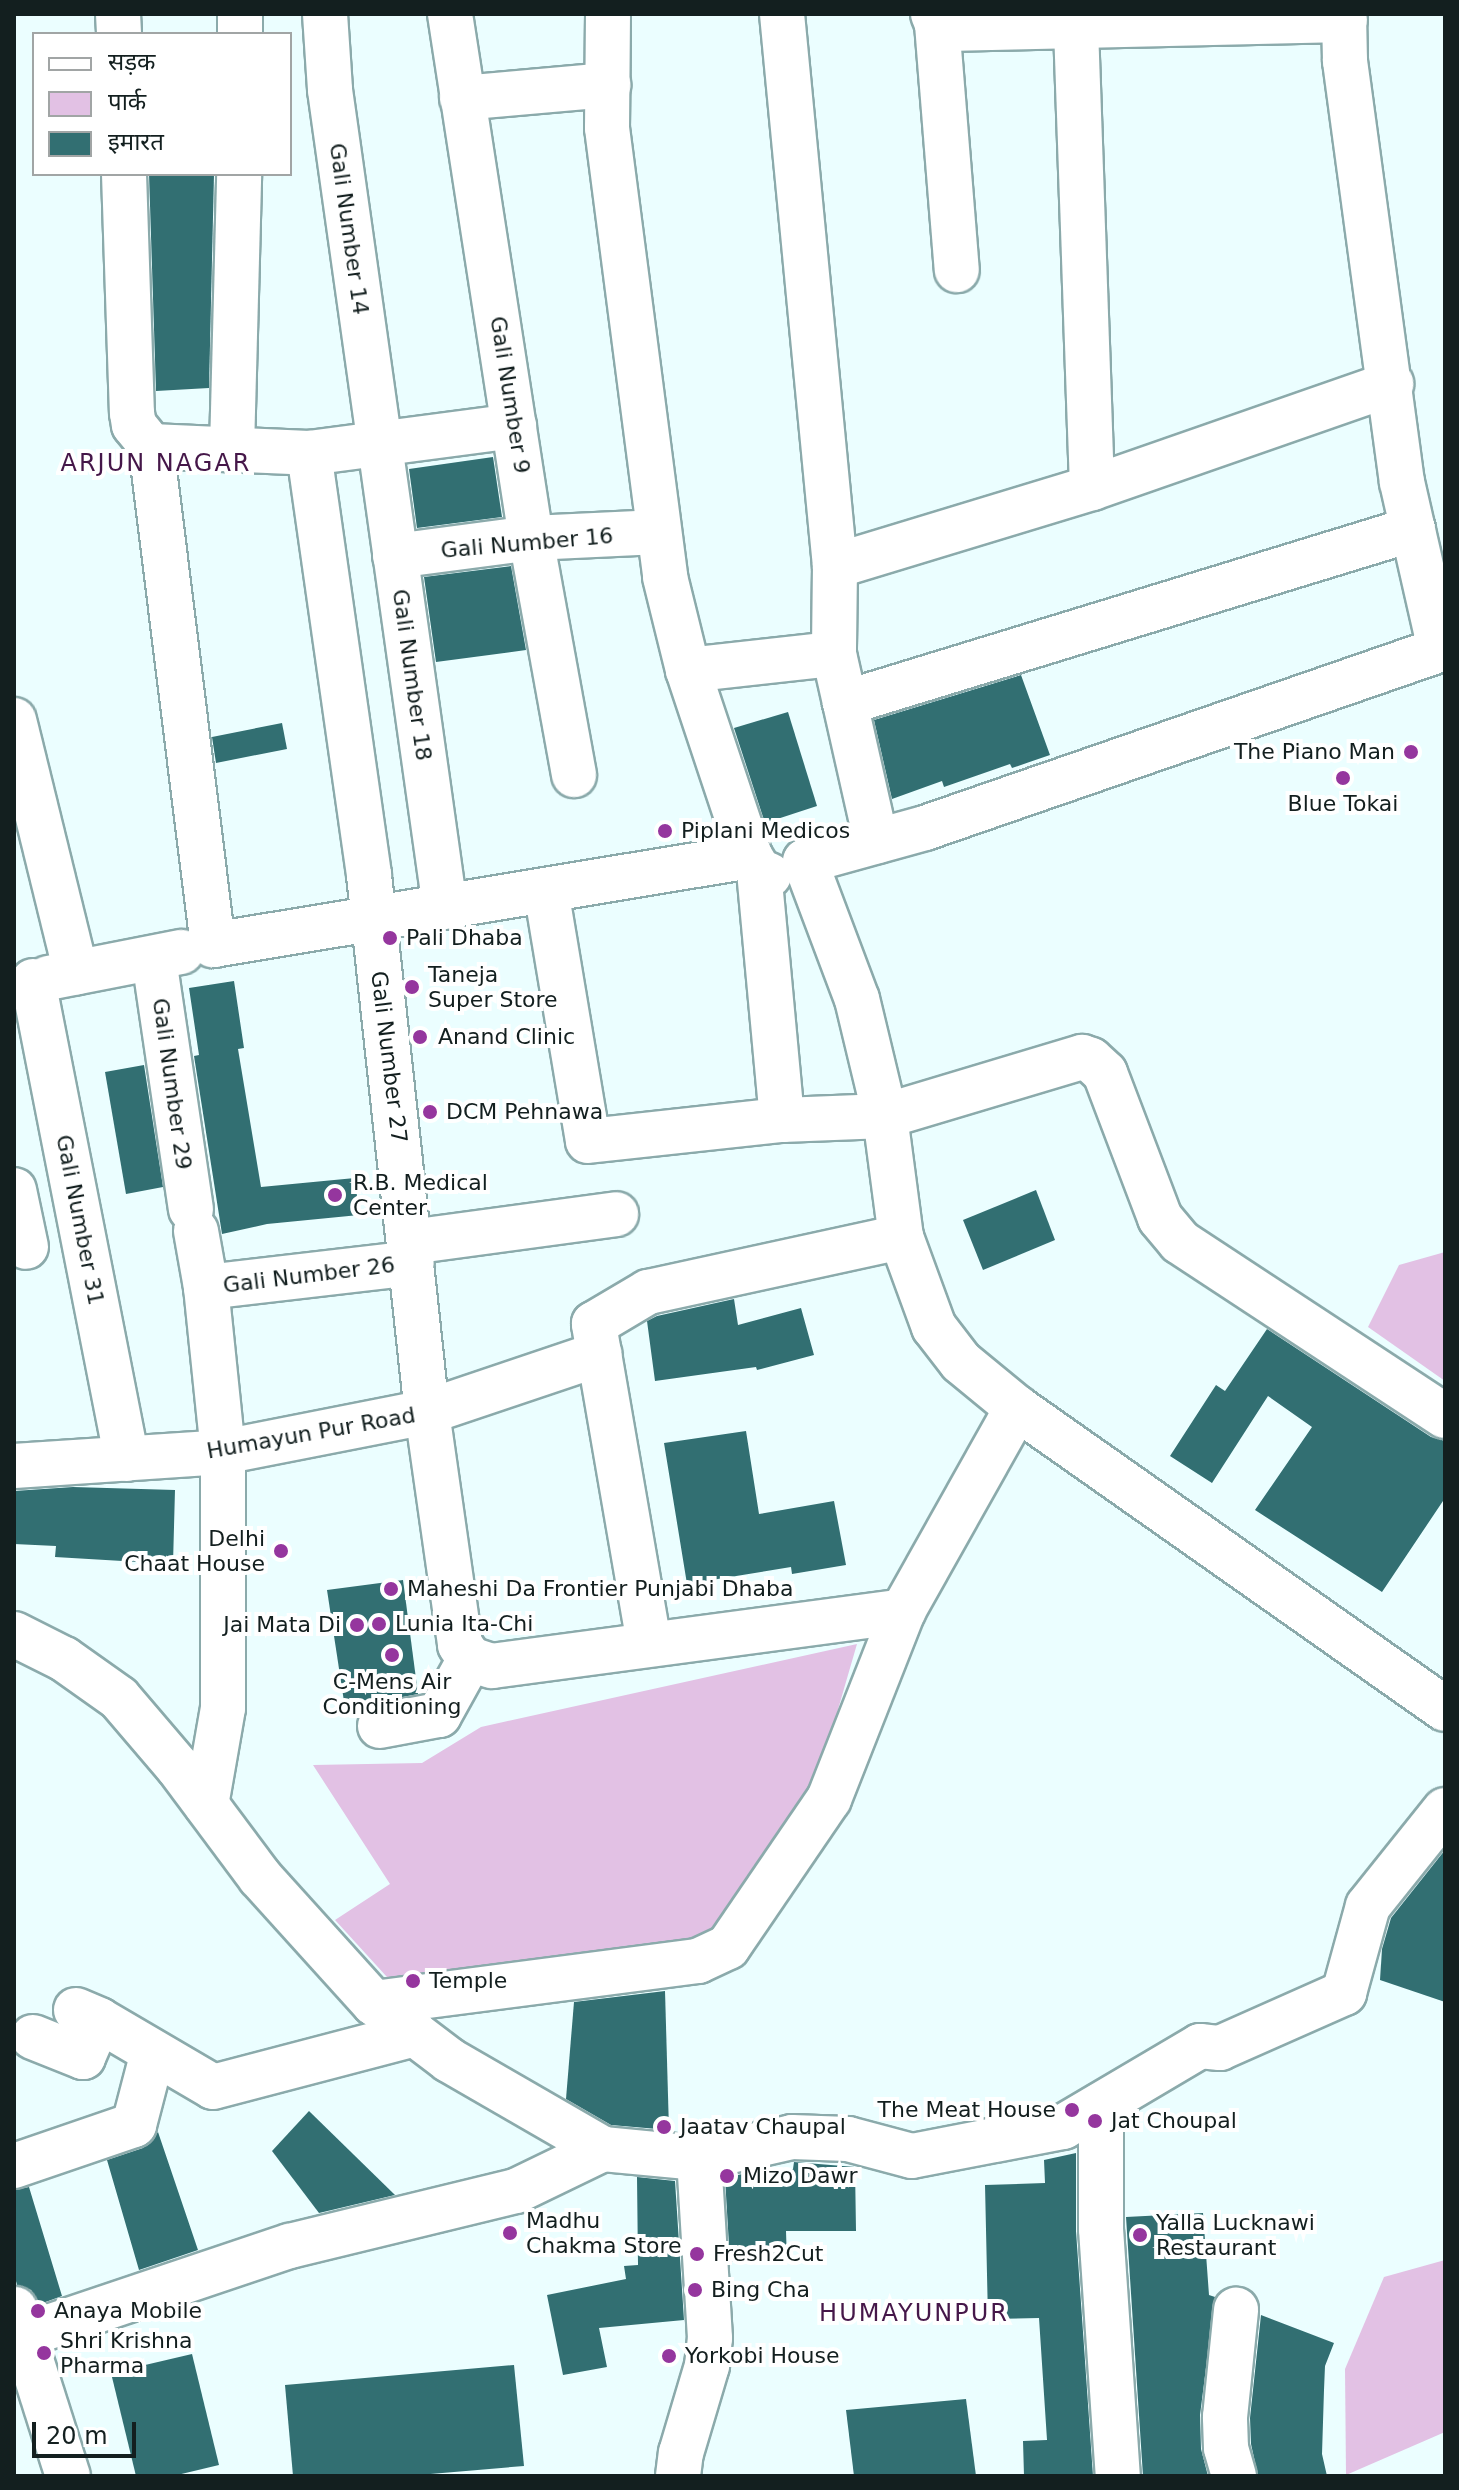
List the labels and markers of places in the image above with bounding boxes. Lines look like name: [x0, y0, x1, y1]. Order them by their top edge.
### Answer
place label: The Piano Man: [1234, 739, 1395, 765]
marker: The Piano Man: [1402, 743, 1420, 761]
marker: Blue Tokai: [1334, 769, 1352, 787]
place label: Blue Tokai: [1288, 791, 1398, 817]
place label: Piplani Medicos: [681, 818, 850, 844]
marker: Piplani Medicos: [656, 822, 674, 840]
place label: Pali Dhaba: [406, 925, 523, 951]
marker: Pali Dhaba: [381, 929, 399, 947]
place label: Taneja Super Store: [428, 961, 558, 1012]
marker: Taneja Super Store: [403, 978, 421, 996]
place label: Anand Clinic: [438, 1024, 575, 1050]
marker: Anand Clinic: [409, 1026, 431, 1048]
place label: DCM Pehnawa: [446, 1099, 603, 1125]
marker: DCM Pehnawa: [421, 1103, 439, 1121]
place label: R.B. Medical Center: [353, 1169, 488, 1220]
marker: R.B. Medical Center: [324, 1184, 346, 1206]
place label: Delhi Chaat House: [124, 1525, 265, 1576]
marker: Delhi Chaat House: [272, 1542, 290, 1560]
place label: Maheshi Da Frontier Punjabi Dhaba: [407, 1576, 793, 1602]
marker: Maheshi Da Frontier Punjabi Dhaba: [382, 1580, 400, 1598]
place label: Lunia Ita-Chi: [395, 1611, 533, 1637]
place label: Jai Mata Di: [223, 1612, 341, 1638]
marker: Lunia Ita-Chi: [370, 1615, 388, 1633]
marker: Jai Mata Di: [348, 1616, 366, 1634]
marker: C-Mens Air Conditioning: [383, 1646, 401, 1664]
place label: C-Mens Air Conditioning: [322, 1668, 462, 1720]
place label: Temple: [429, 1968, 507, 1994]
marker: Temple: [404, 1972, 422, 1990]
place label: The Meat House: [878, 2097, 1056, 2123]
marker: The Meat House: [1063, 2101, 1081, 2119]
place label: Jat Choupal: [1111, 2108, 1237, 2134]
marker: Jat Choupal: [1086, 2112, 1104, 2130]
place label: Jaatav Chaupal: [680, 2114, 846, 2140]
marker: Jaatav Chaupal: [655, 2118, 673, 2136]
place label: Mizo Dawr: [743, 2163, 858, 2189]
marker: Mizo Dawr: [718, 2167, 736, 2185]
place label: Madhu Chakma Store: [526, 2207, 682, 2258]
place label: Yalla Lucknawi Restaurant: [1156, 2209, 1315, 2260]
marker: Madhu Chakma Store: [501, 2224, 519, 2242]
marker: Yalla Lucknawi Restaurant: [1131, 2226, 1149, 2244]
place label: Fresh2Cut: [713, 2241, 823, 2267]
marker: Fresh2Cut: [688, 2245, 706, 2263]
place label: Bing Cha: [711, 2277, 810, 2303]
marker: Bing Cha: [686, 2281, 704, 2299]
place label: Anaya Mobile: [54, 2298, 202, 2324]
marker: Anaya Mobile: [29, 2302, 47, 2320]
place label: Shri Krishna Pharma: [60, 2327, 192, 2378]
place label: Yorkobi House: [685, 2343, 839, 2369]
marker: Shri Krishna Pharma: [35, 2344, 53, 2362]
marker: Yorkobi House: [660, 2347, 678, 2365]

